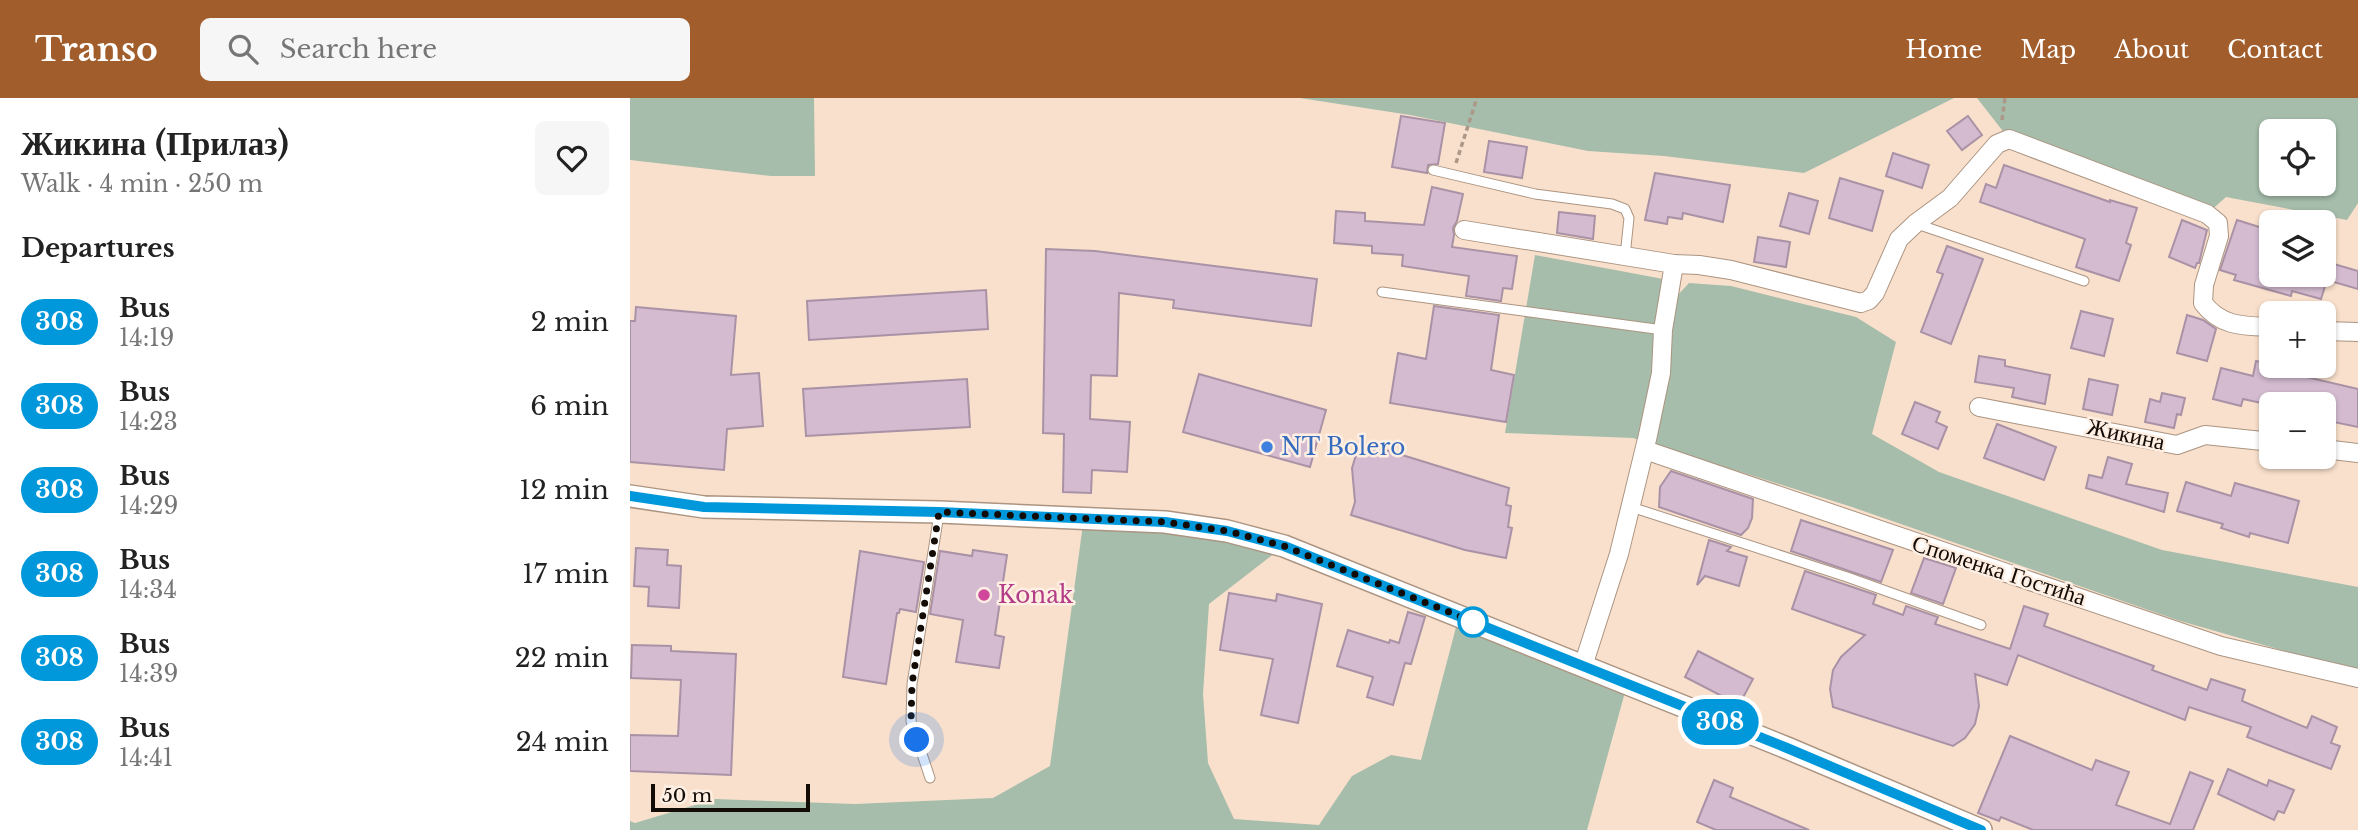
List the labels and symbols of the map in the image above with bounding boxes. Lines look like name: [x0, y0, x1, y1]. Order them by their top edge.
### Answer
street label: Жикина: [2084, 412, 2168, 456]
place label: NT Bolero: [1281, 433, 1405, 461]
marker: NT Bolero: [1259, 439, 1275, 455]
street label: Споменка Гостића: [1909, 529, 2089, 611]
place label: Konak: [998, 581, 1074, 609]
marker: Konak: [976, 587, 992, 603]
unlabelled marker: [1458, 607, 1488, 637]
line badge: 308: [1680, 699, 1760, 745]
your location: [899, 722, 934, 757]
scale bar: [651, 781, 810, 813]

